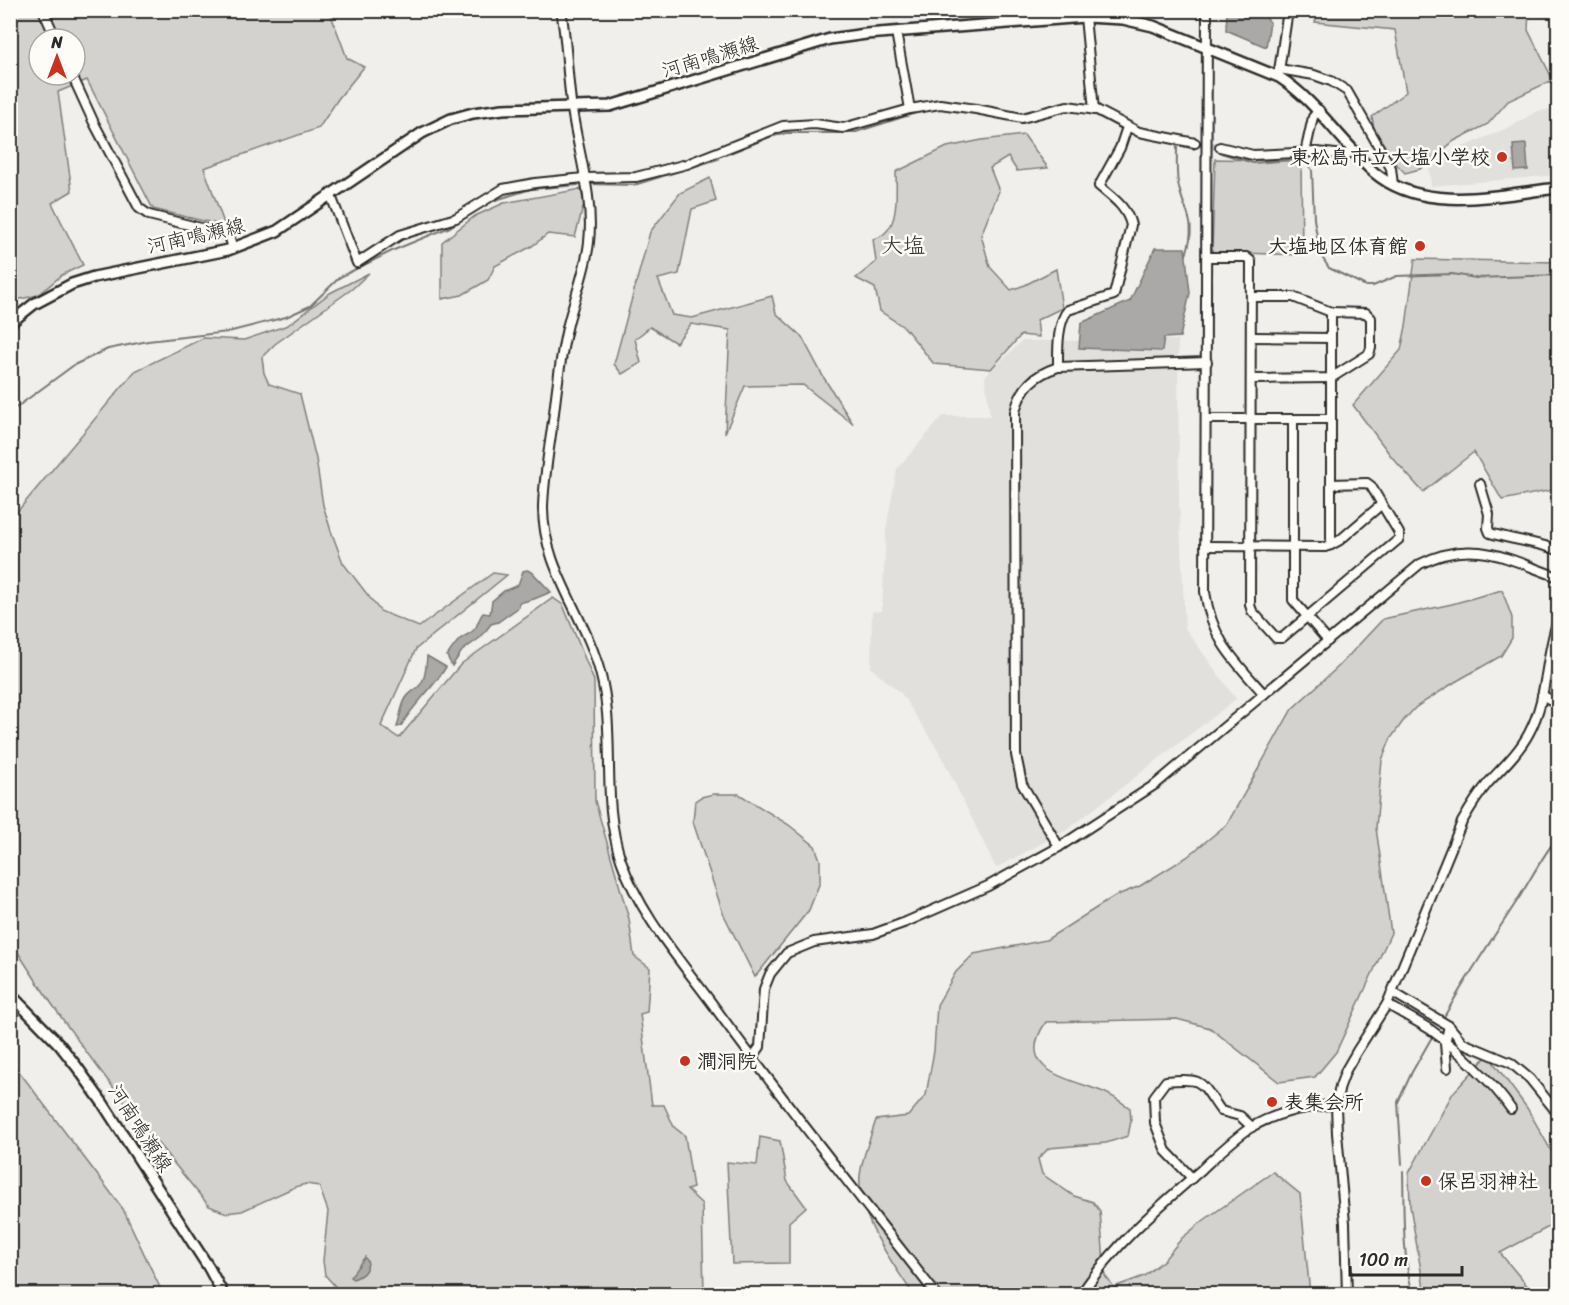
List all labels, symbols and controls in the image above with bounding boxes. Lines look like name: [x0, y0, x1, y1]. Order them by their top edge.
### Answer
street label: 河南鳴瀬線: [657, 26, 763, 88]
north arrow: [27, 27, 87, 87]
text: N: [50, 28, 63, 57]
place label: 東松島市立大塩小学校: [1290, 140, 1490, 175]
marker: 東松島市立大塩小学校: [1495, 150, 1509, 164]
street label: 河南鳴瀬線: [143, 208, 249, 264]
district label: 大塩: [881, 226, 925, 265]
place label: 大塩地区体育館: [1268, 229, 1408, 264]
marker: 大塩地区体育館: [1413, 239, 1427, 253]
place label: 澗洞院: [697, 1044, 757, 1079]
marker: 澗洞院: [678, 1054, 692, 1068]
street label: 河南鳴瀬線: [98, 1077, 182, 1179]
place label: 表集会所: [1284, 1085, 1364, 1120]
marker: 表集会所: [1265, 1095, 1279, 1109]
place label: 保呂羽神社: [1438, 1164, 1538, 1199]
marker: 保呂羽神社: [1419, 1174, 1433, 1188]
scale bar: [1350, 1239, 1462, 1277]
text: 100 m: [1359, 1244, 1408, 1276]

